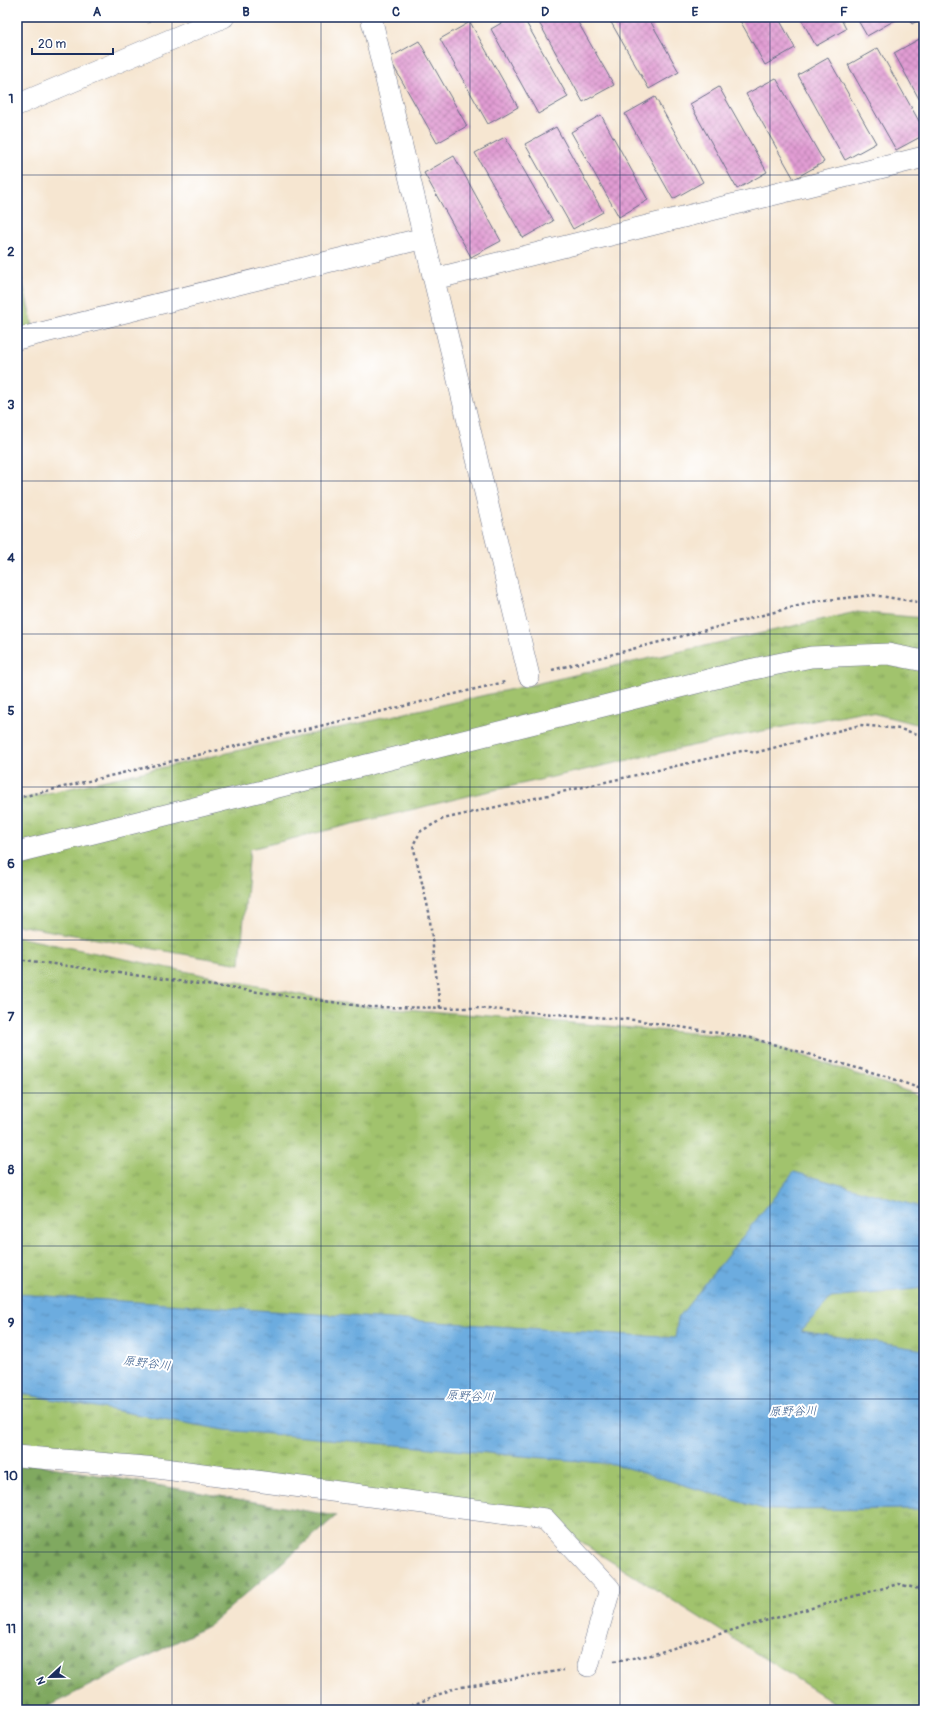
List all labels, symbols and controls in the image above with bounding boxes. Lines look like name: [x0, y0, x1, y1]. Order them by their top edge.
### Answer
text: A: [93, 4, 102, 20]
text: B: [242, 4, 250, 20]
text: C: [392, 4, 400, 20]
text: D: [541, 4, 549, 20]
text: E: [692, 4, 699, 20]
text: F: [840, 4, 848, 20]
scale bar: [32, 30, 113, 56]
text: 20 m: [38, 37, 67, 52]
text: 1: [8, 91, 14, 107]
text: 2: [7, 244, 15, 260]
text: 3: [7, 397, 15, 413]
text: 4: [7, 550, 15, 566]
text: 5: [7, 703, 15, 719]
text: 6: [7, 856, 15, 872]
text: 7: [8, 1009, 15, 1025]
text: 8: [8, 1162, 15, 1178]
text: 9: [8, 1315, 15, 1331]
water label: 原野谷川: [122, 1353, 172, 1374]
water label: 原野谷川: [446, 1388, 494, 1405]
water label: 原野谷川: [769, 1404, 817, 1419]
text: 10: [4, 1468, 18, 1484]
text: 11: [6, 1621, 16, 1637]
north arrow: [30, 1657, 70, 1697]
text: N: [34, 1674, 49, 1686]

